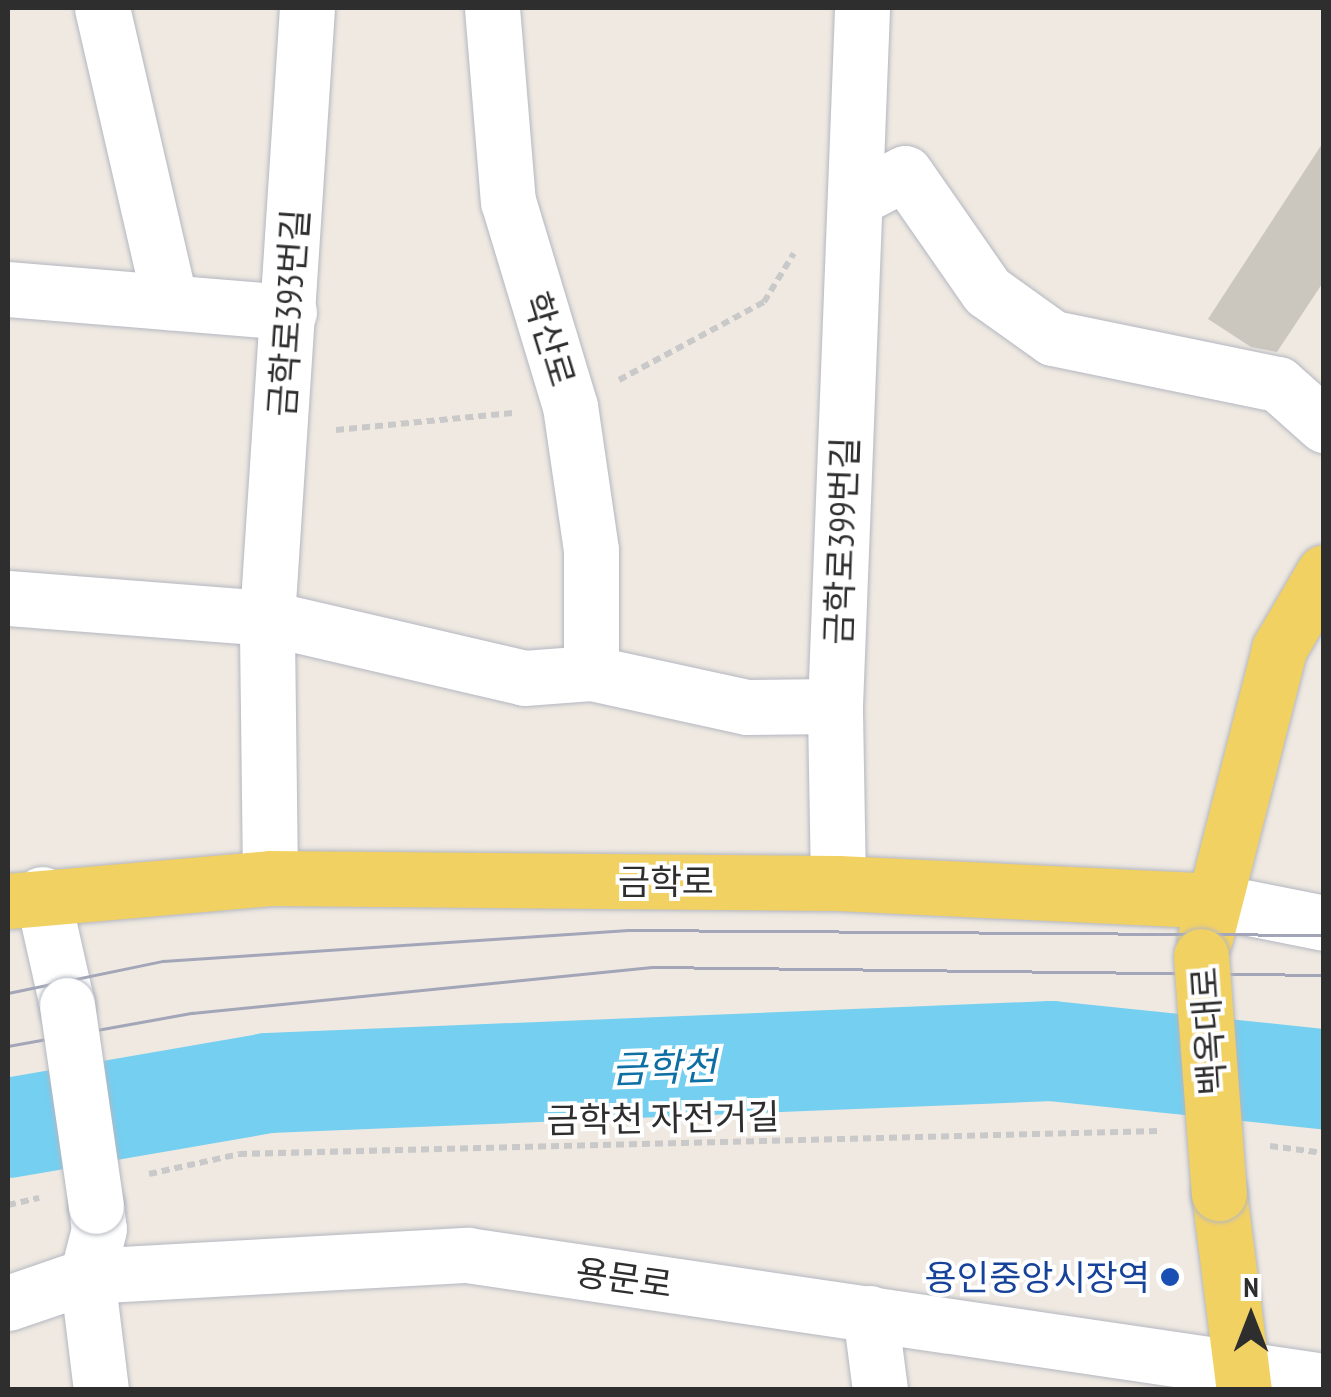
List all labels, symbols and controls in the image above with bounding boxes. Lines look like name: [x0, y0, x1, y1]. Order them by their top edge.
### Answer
street label: 금학로393번길: [260, 208, 316, 418]
street label: 학산로: [516, 287, 584, 391]
street label: 금학로399번길: [816, 436, 866, 646]
street label: 금학로: [618, 860, 714, 902]
street label: 백옥대로: [1183, 965, 1233, 1097]
water label: 금학천: [611, 1042, 717, 1092]
street label: 금학천 자전거길: [546, 1095, 780, 1141]
street label: 용문로: [573, 1250, 675, 1306]
place label: 용인중앙시장역: [925, 1256, 1150, 1298]
marker: 용인중앙시장역: [1159, 1266, 1181, 1288]
north arrow: [1201, 1267, 1301, 1367]
text: N: [1243, 1268, 1259, 1305]

